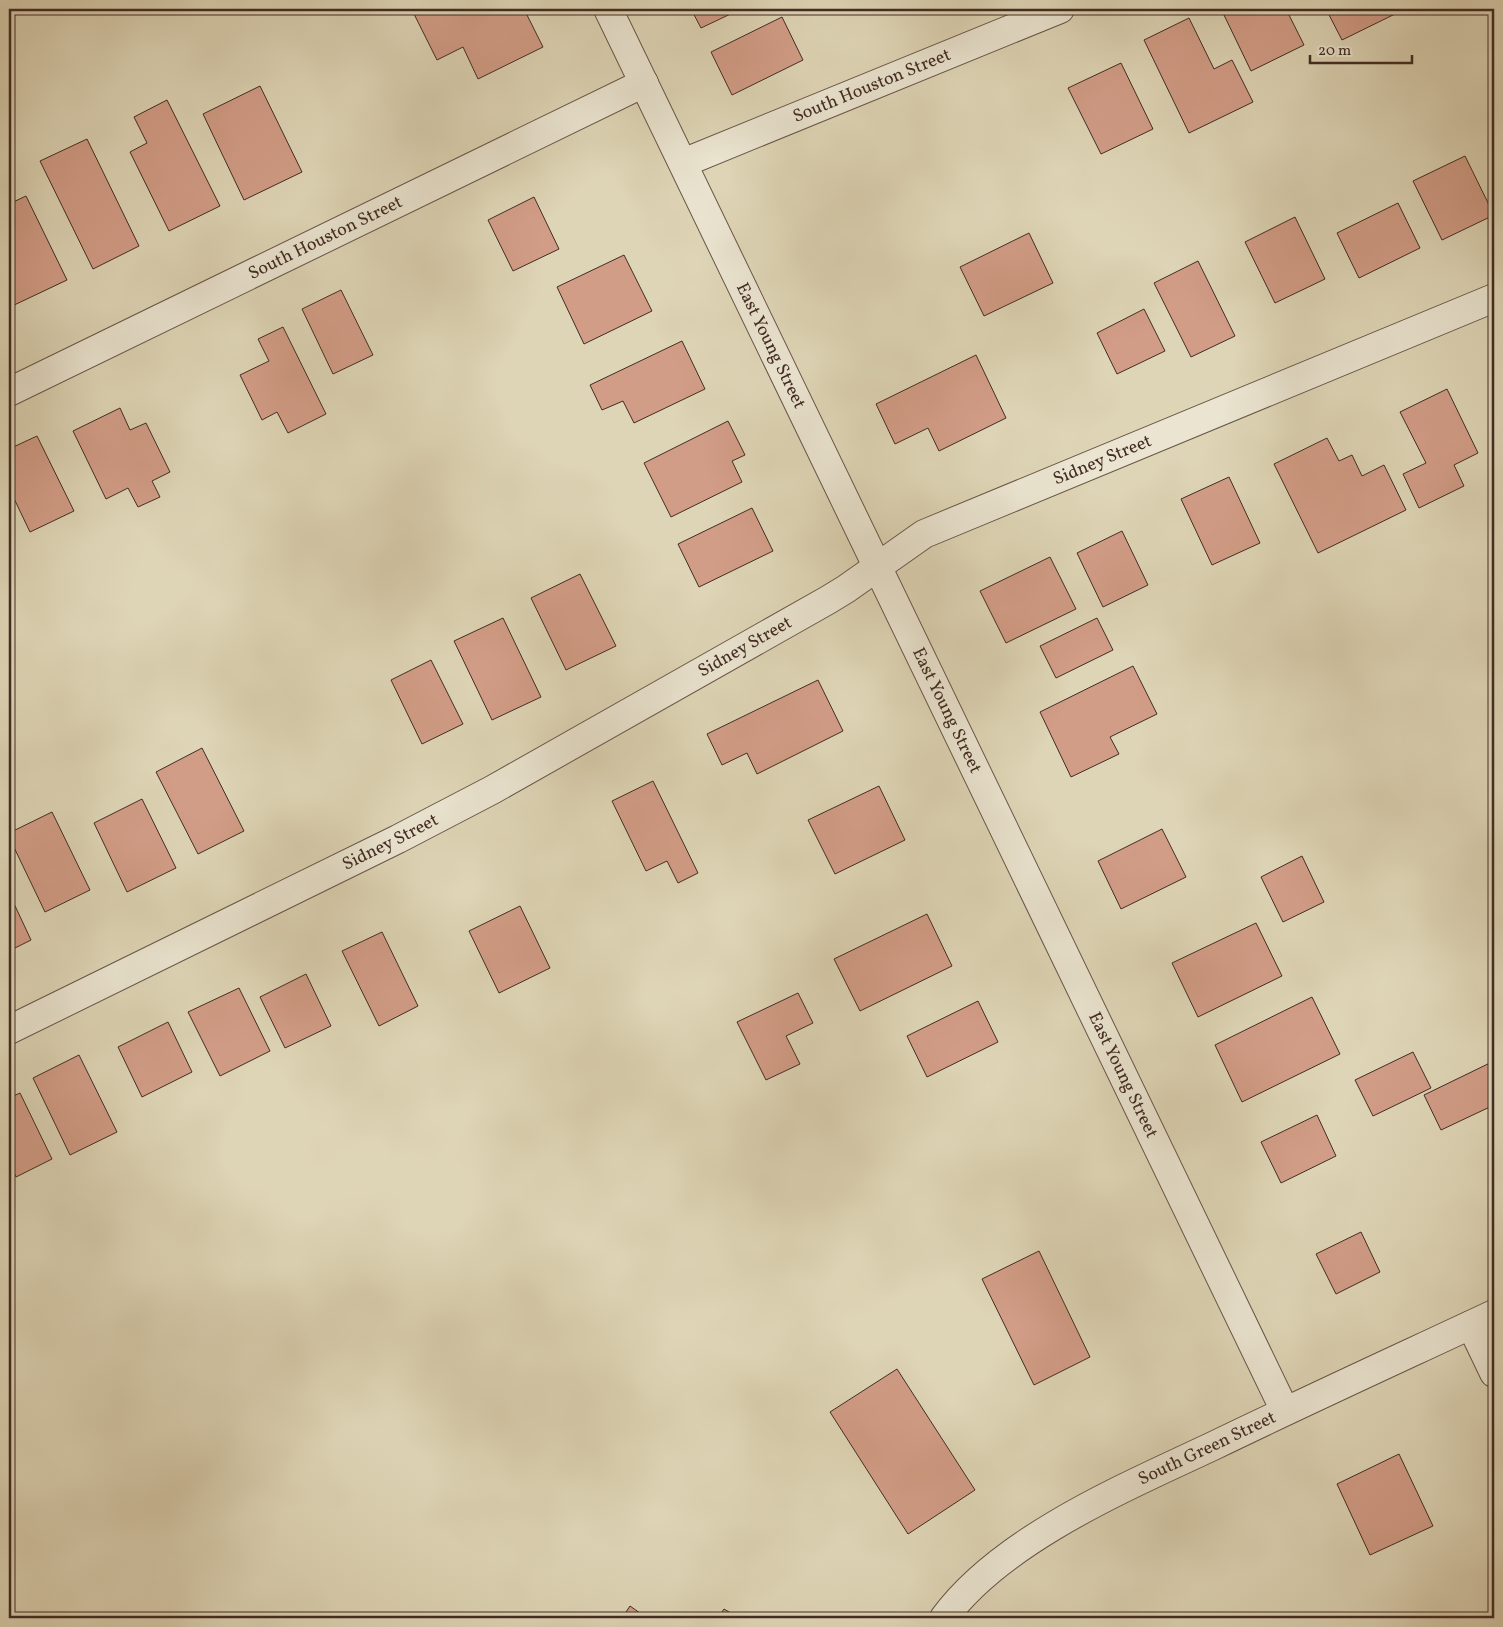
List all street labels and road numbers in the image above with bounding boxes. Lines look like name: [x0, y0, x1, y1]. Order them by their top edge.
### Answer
street label: South Houston Street: [789, 42, 955, 129]
street label: South Houston Street: [244, 190, 407, 286]
street label: East Young Street: [730, 279, 812, 413]
street label: Sidney Street: [1049, 429, 1156, 492]
street label: Sidney Street: [693, 610, 797, 684]
street label: East Young Street: [906, 643, 988, 778]
street label: Sidney Street: [338, 808, 443, 877]
street label: East Young Street: [1082, 1008, 1164, 1142]
street label: South Green Street: [1134, 1405, 1280, 1492]

